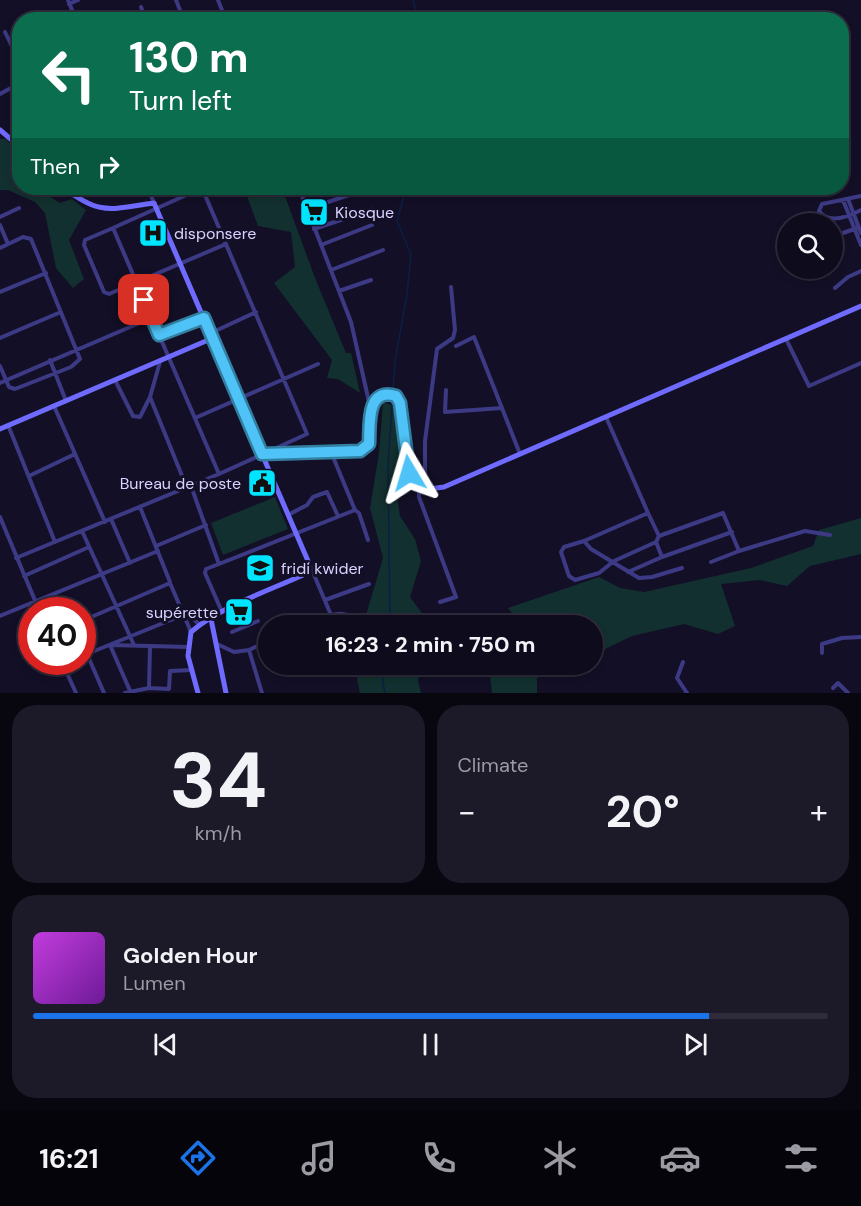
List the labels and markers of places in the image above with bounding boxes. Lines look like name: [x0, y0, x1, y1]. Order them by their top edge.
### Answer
supermarket icon: Kiosque: [298, 196, 330, 228]
place label: Kiosque: [335, 202, 394, 223]
hospital icon: disponsere: [137, 217, 169, 249]
place label: disponsere: [174, 223, 256, 244]
pin: [118, 274, 169, 325]
public building icon: Bureau de poste: [246, 467, 278, 499]
place label: Bureau de poste: [120, 473, 241, 494]
school or university icon: fridi kwider: [244, 552, 276, 584]
place label: fridi kwider: [281, 558, 364, 579]
supermarket icon: supérette: [223, 596, 255, 628]
place label: supérette: [146, 602, 218, 623]

